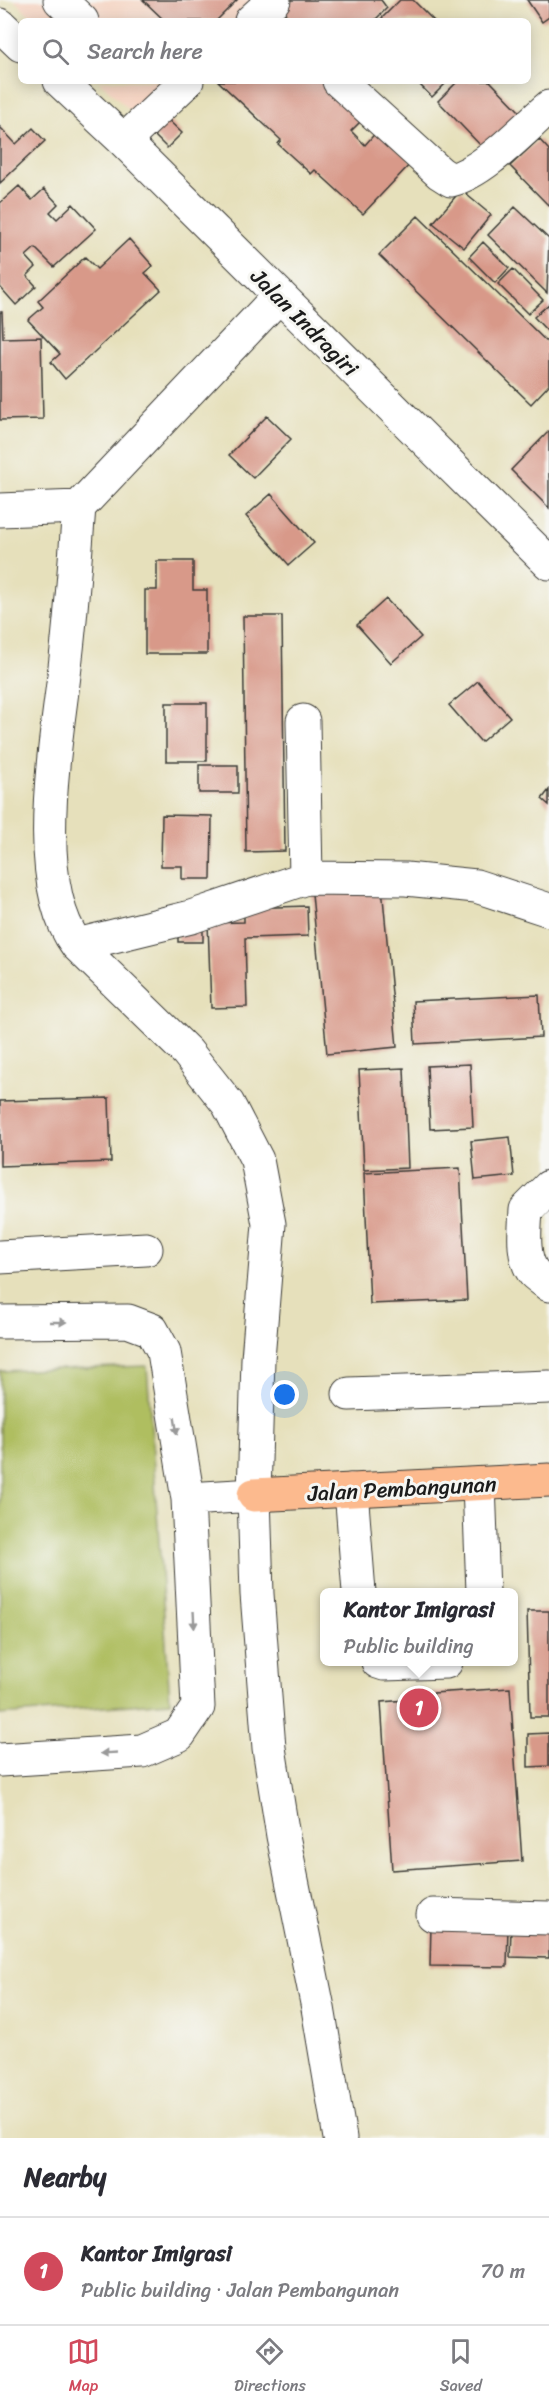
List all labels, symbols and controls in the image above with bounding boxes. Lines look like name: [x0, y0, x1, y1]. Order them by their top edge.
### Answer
search box: [18, 18, 531, 84]
text: Search here: [87, 32, 203, 71]
icon: search: [39, 35, 72, 68]
street label: Jalan Indragiri: [240, 258, 369, 387]
one-way arrow: [49, 1317, 68, 1327]
your location: [270, 1380, 299, 1409]
one-way arrow: [172, 1416, 181, 1435]
street label: Jalan Pembangunan: [305, 1464, 498, 1513]
popup: [320, 1588, 518, 1666]
text: Kantor Imigrasi: [344, 1590, 494, 1629]
one-way arrow: [189, 1610, 198, 1629]
text: Public building: [344, 1629, 474, 1664]
pin: 1: [400, 1686, 438, 1730]
one-way arrow: [99, 1749, 118, 1758]
text: Nearby: [24, 2154, 106, 2200]
text: Kantor Imigrasi: [81, 2234, 232, 2273]
text: 1: [39, 2254, 48, 2289]
text: 70 m: [480, 2254, 525, 2289]
text: Public building · Jalan Pembangunan: [81, 2273, 399, 2308]
tab: Map: [67, 2335, 100, 2400]
tab: Directions: [234, 2335, 306, 2400]
tab: Saved: [440, 2335, 482, 2400]

